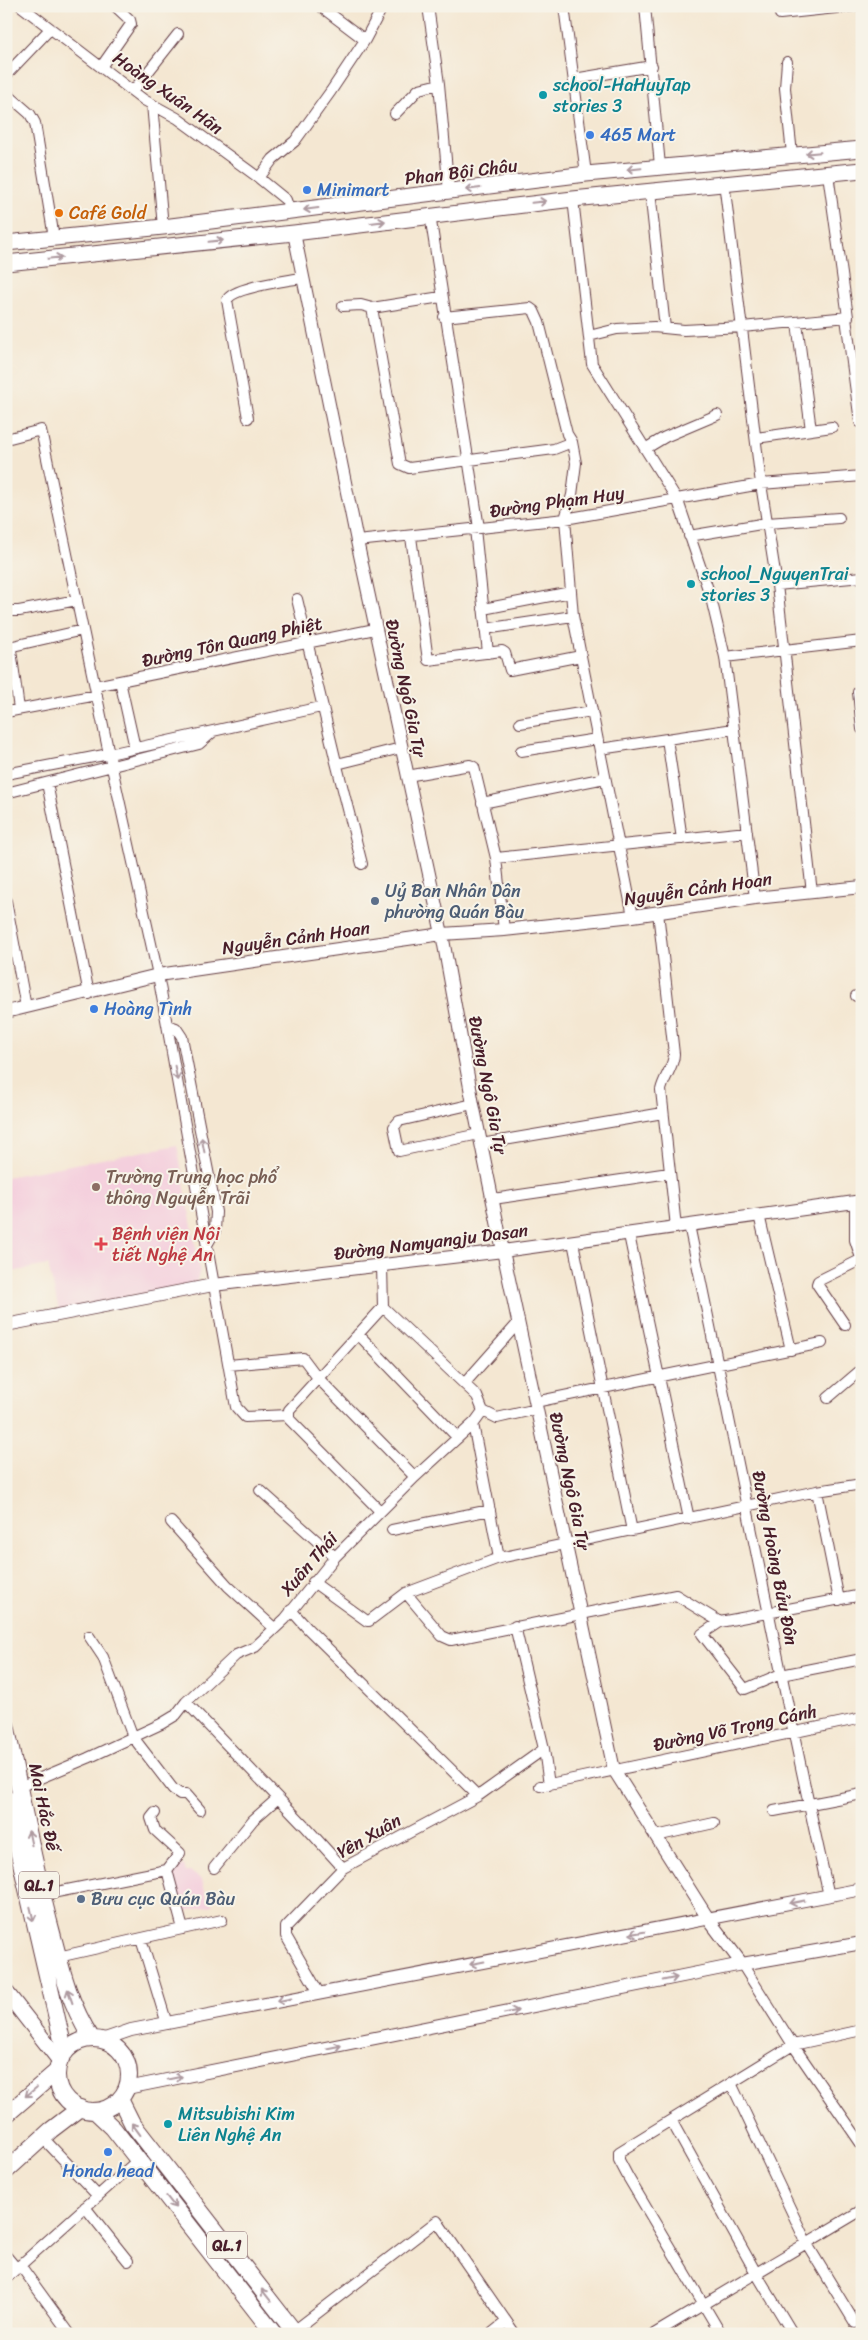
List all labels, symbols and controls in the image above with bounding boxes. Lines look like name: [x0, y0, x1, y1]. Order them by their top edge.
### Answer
street label: Hoàng Xuân Hãn: [106, 43, 230, 143]
place label: school-HaHuyTap stories 3: [552, 69, 691, 122]
marker: school-HaHuyTap stories 3: [537, 89, 549, 101]
place label: 465 Mart: [600, 119, 676, 151]
marker: 465 Mart: [584, 129, 596, 141]
one-way arrow: [806, 148, 822, 157]
street label: Phan Bội Châu: [403, 149, 520, 195]
one-way arrow: [626, 164, 642, 174]
place label: Minimart: [317, 174, 390, 206]
marker: Minimart: [301, 184, 313, 196]
one-way arrow: [465, 184, 481, 194]
place label: Café Gold: [69, 197, 148, 229]
one-way arrow: [531, 197, 547, 207]
one-way arrow: [304, 204, 320, 214]
marker: Café Gold: [53, 207, 65, 219]
one-way arrow: [369, 217, 385, 227]
one-way arrow: [208, 236, 224, 246]
one-way arrow: [46, 253, 62, 263]
street label: Đường Phạm Huy: [488, 477, 627, 527]
place label: school_NguyenTrai stories 3: [700, 558, 850, 611]
marker: school_NguyenTrai stories 3: [685, 578, 697, 590]
street label: Đường Tôn Quang Phiệt: [139, 607, 325, 677]
street label: Đường Ngô Gia Tự: [376, 616, 437, 761]
street label: Nguyễn Cảnh Hoan: [622, 863, 774, 915]
place label: Uỷ Ban Nhân Dân phường Quán Bàu: [384, 875, 525, 928]
marker: Uỷ Ban Nhân Dân phường Quán Bàu: [369, 895, 381, 907]
street label: Nguyễn Cảnh Hoan: [220, 912, 372, 964]
place label: Hoàng Tình: [104, 993, 192, 1025]
marker: Hoàng Tình: [88, 1003, 100, 1015]
street label: Đường Ngô Gia Tự: [459, 1013, 517, 1158]
one-way arrow: [172, 1064, 182, 1080]
one-way arrow: [198, 1138, 208, 1154]
place label: Trường Trung học phổ thông Nguyễn Trãi: [106, 1161, 280, 1214]
marker: Trường Trung học phổ thông Nguyễn Trãi: [90, 1181, 102, 1193]
street label: Đường Namyangju Dasan: [332, 1214, 530, 1270]
place label: Bệnh viện Nội tiết Nghệ An: [112, 1218, 221, 1271]
marker: Bệnh viện Nội tiết Nghệ An: [94, 1237, 108, 1251]
street label: Đường Ngô Gia Tự: [540, 1409, 601, 1554]
street label: Đường Hoàng Bửu Đôn: [742, 1468, 808, 1648]
street label: Xuân Thái: [271, 1524, 347, 1604]
street label: Đường Võ Trọng Cánh: [650, 1695, 820, 1761]
street label: Mai Hắc Đế: [19, 1760, 69, 1856]
street label: Yên Xuân: [330, 1804, 408, 1867]
one-way arrow: [25, 1831, 34, 1847]
road number: QL.1: [19, 1872, 59, 1898]
place label: Bưu cục Quán Bàu: [91, 1883, 236, 1915]
marker: Bưu cục Quán Bàu: [75, 1893, 87, 1905]
one-way arrow: [789, 1898, 805, 1908]
one-way arrow: [28, 1905, 37, 1921]
one-way arrow: [630, 1928, 646, 1938]
one-way arrow: [470, 1958, 486, 1968]
one-way arrow: [661, 1974, 677, 1983]
one-way arrow: [65, 1988, 74, 2004]
one-way arrow: [276, 1996, 292, 2006]
one-way arrow: [502, 2007, 518, 2016]
one-way arrow: [326, 2042, 342, 2052]
one-way arrow: [166, 2073, 182, 2083]
one-way arrow: [25, 2087, 38, 2098]
place label: Mitsubishi Kim Liên Nghệ An: [178, 2098, 295, 2151]
marker: Mitsubishi Kim Liên Nghệ An: [162, 2118, 174, 2130]
one-way arrow: [131, 2122, 141, 2136]
marker: Honda head: [102, 2146, 114, 2158]
place label: Honda head: [62, 2155, 155, 2187]
one-way arrow: [166, 2195, 176, 2209]
road number: QL.1: [207, 2232, 247, 2258]
one-way arrow: [261, 2289, 272, 2302]

